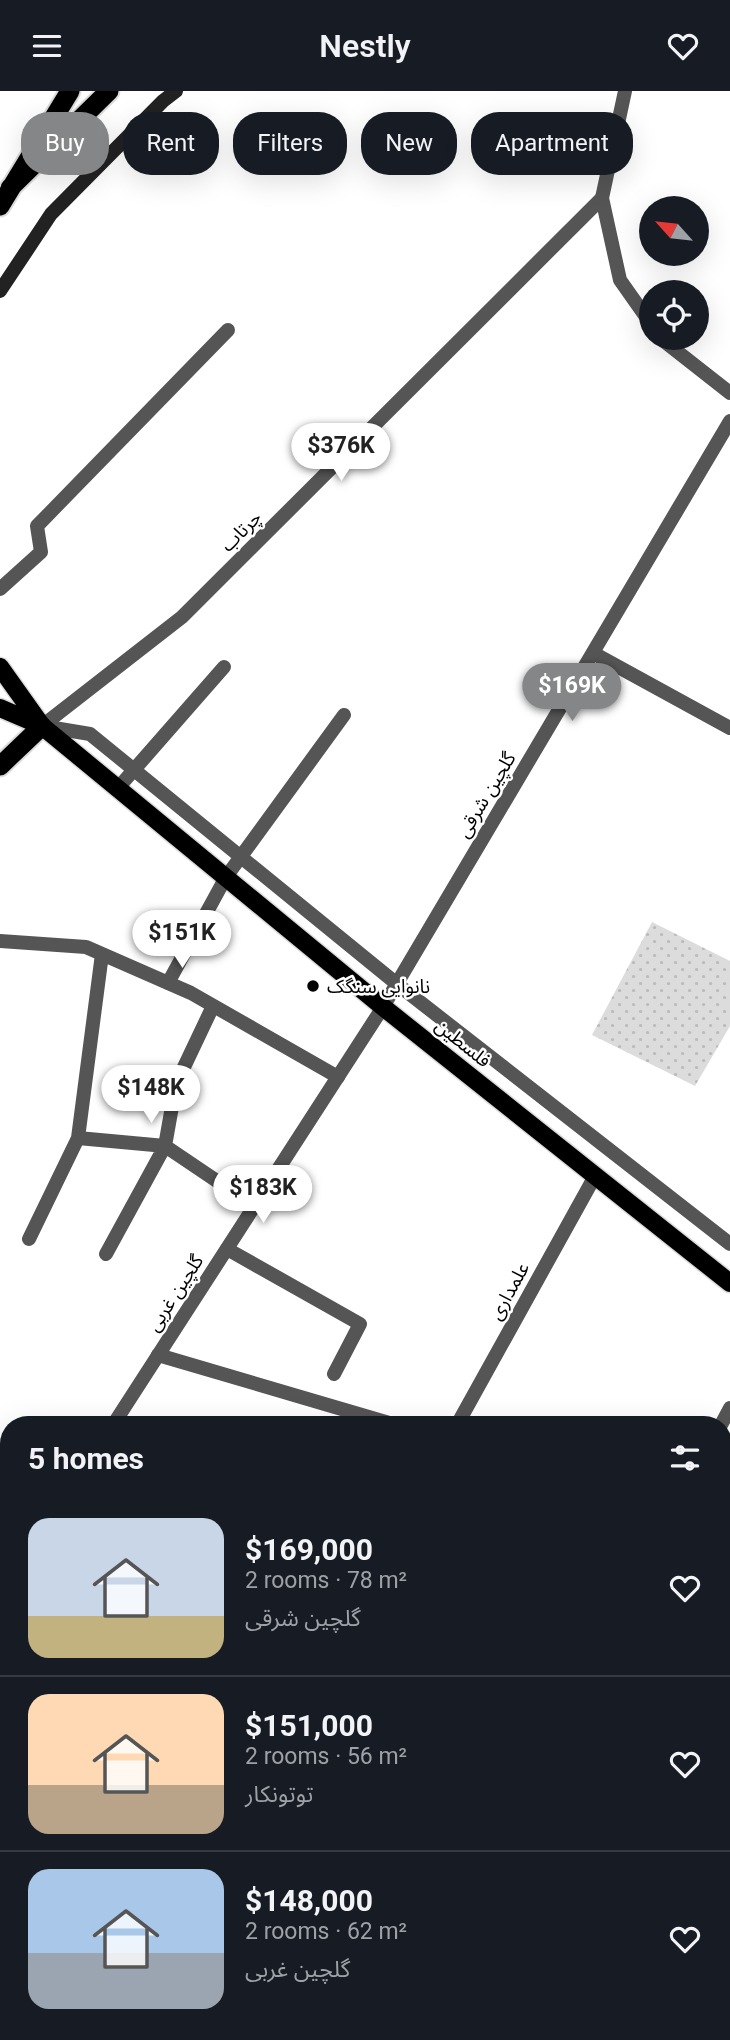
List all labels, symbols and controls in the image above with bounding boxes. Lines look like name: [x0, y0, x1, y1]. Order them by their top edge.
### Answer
icon: menu: [28, 27, 66, 65]
text: Nestly: [319, 27, 411, 65]
icon: heart: [664, 27, 702, 65]
chip: Buy: [21, 112, 109, 175]
chip: Rent: [123, 112, 219, 175]
chip: Filters: [233, 112, 347, 175]
chip: New: [361, 112, 457, 175]
chip: Apartment: [471, 112, 633, 175]
north arrow: [639, 196, 709, 266]
map controls: [639, 196, 709, 350]
button: locate: [639, 280, 709, 350]
pin: $376K: [292, 423, 390, 483]
text: $376K: [307, 432, 375, 459]
street label: چرتاب: [216, 506, 267, 557]
pin: $169K: [523, 663, 621, 723]
text: $169K: [538, 672, 606, 699]
street label: گلچین شرقی: [452, 747, 522, 842]
pin: $151K: [133, 911, 231, 970]
text: $151K: [148, 919, 216, 946]
place label: نانوایی سنگک: [327, 975, 430, 998]
marker: نانوایی سنگک: [305, 978, 321, 994]
street label: فلسطین: [431, 1014, 495, 1072]
pin: $148K: [102, 1065, 200, 1125]
text: $148K: [117, 1074, 185, 1101]
pin: $183K: [214, 1165, 312, 1225]
text: $183K: [229, 1174, 297, 1201]
street label: گلچین غربی: [142, 1249, 210, 1336]
street label: علمداری: [484, 1258, 534, 1324]
icon: filters: [666, 1439, 704, 1477]
text: 5 homes: [28, 1441, 144, 1476]
text: $169,000: [245, 1532, 373, 1567]
icon: home: [84, 1546, 168, 1630]
text: 2 rooms · 78 m²: [245, 1567, 407, 1594]
icon: heart: [666, 1569, 704, 1607]
text: گلچین شرقی: [245, 1605, 361, 1632]
text: $151,000: [245, 1708, 373, 1743]
icon: home: [84, 1722, 168, 1806]
text: 2 rooms · 56 m²: [245, 1743, 407, 1770]
icon: heart: [666, 1745, 704, 1783]
text: توتونکار: [245, 1781, 313, 1808]
text: $148,000: [245, 1883, 373, 1918]
icon: home: [84, 1897, 168, 1981]
text: 2 rooms · 62 m²: [245, 1918, 407, 1945]
icon: heart: [666, 1920, 704, 1958]
text: گلچین غربی: [245, 1956, 350, 1983]

